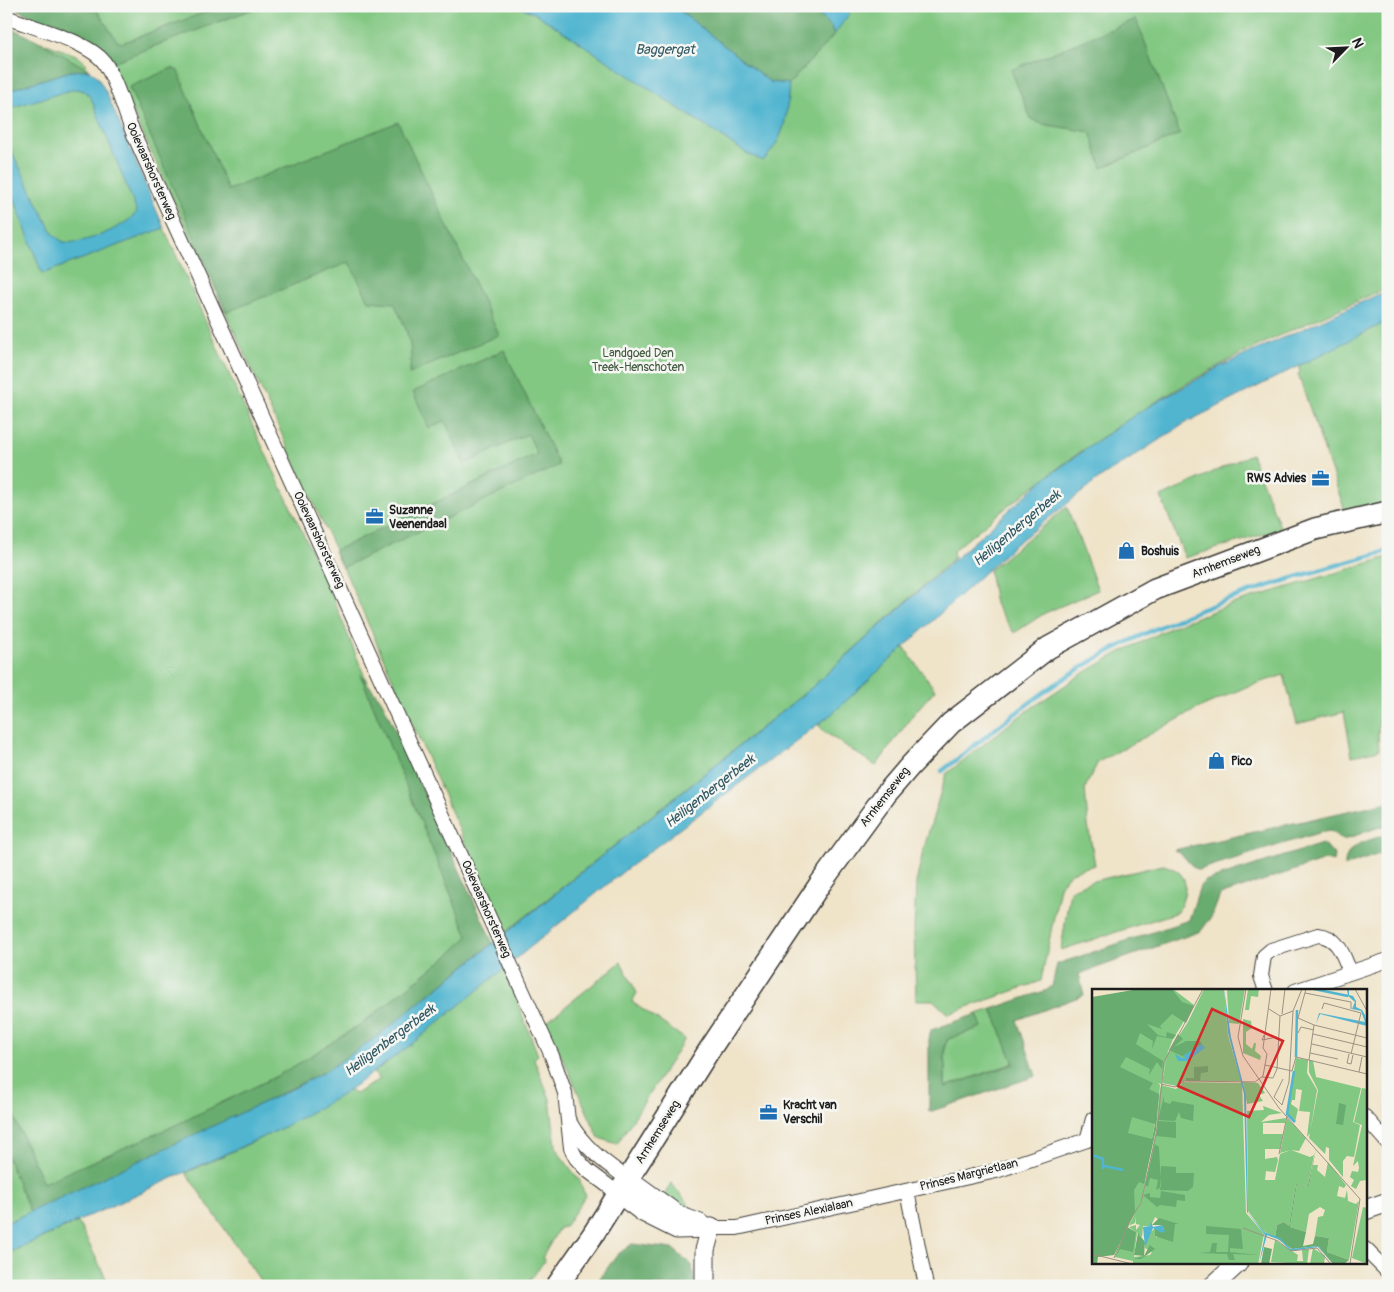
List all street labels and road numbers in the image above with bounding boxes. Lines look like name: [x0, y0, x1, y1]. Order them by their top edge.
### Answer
street label: Ooievaarshorsterweg: [123, 120, 179, 222]
street label: Ooievaarshorsterweg: [290, 489, 348, 591]
street label: Arnhemseweg: [1190, 542, 1262, 582]
street label: Arnhemseweg: [857, 764, 913, 830]
street label: Ooievaarshorsterweg: [458, 858, 514, 960]
street label: Arnhemseweg: [633, 1097, 683, 1167]
street label: Prinses Margrietlaan: [918, 1155, 1020, 1194]
street label: Prinses Alexialaan: [764, 1195, 854, 1229]

